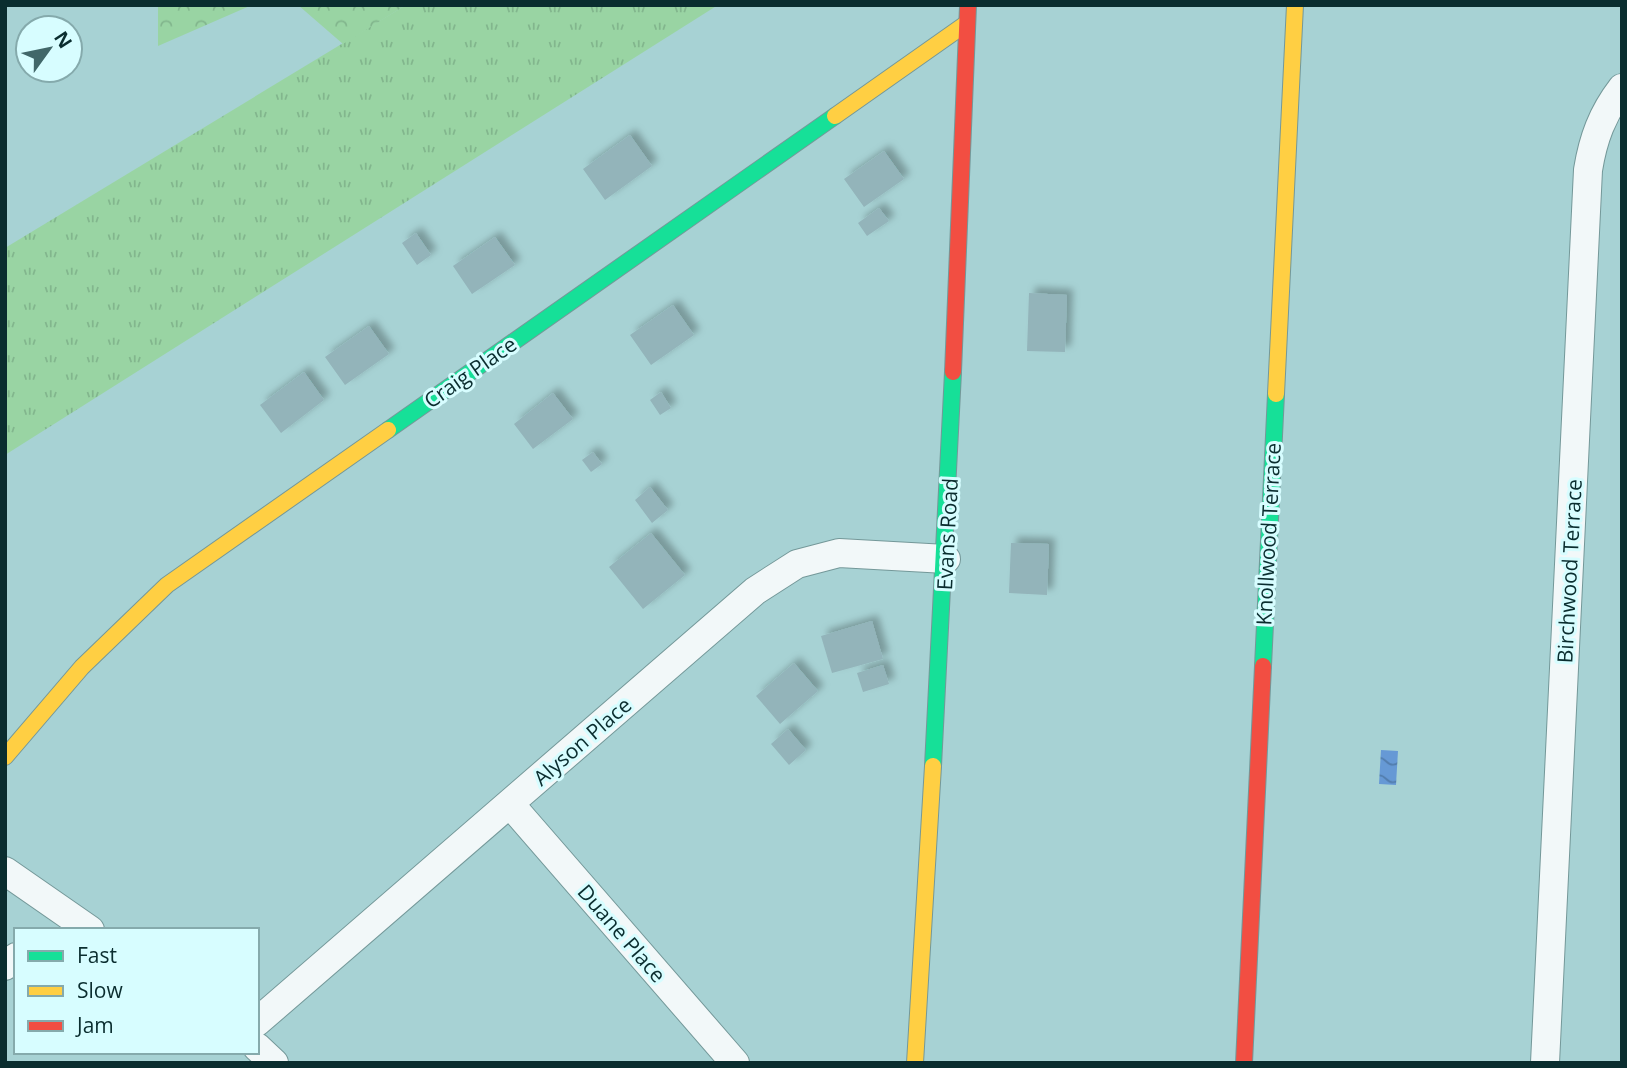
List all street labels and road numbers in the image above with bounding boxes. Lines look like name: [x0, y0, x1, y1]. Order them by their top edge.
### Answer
street label: Craig Place: [418, 330, 522, 414]
street label: Knollwood Terrace: [1249, 442, 1287, 626]
street label: Evans Road: [930, 477, 964, 591]
street label: Birchwood Terrace: [1550, 478, 1588, 664]
street label: Alyson Place: [527, 691, 637, 791]
street label: Duane Place: [572, 878, 672, 988]

